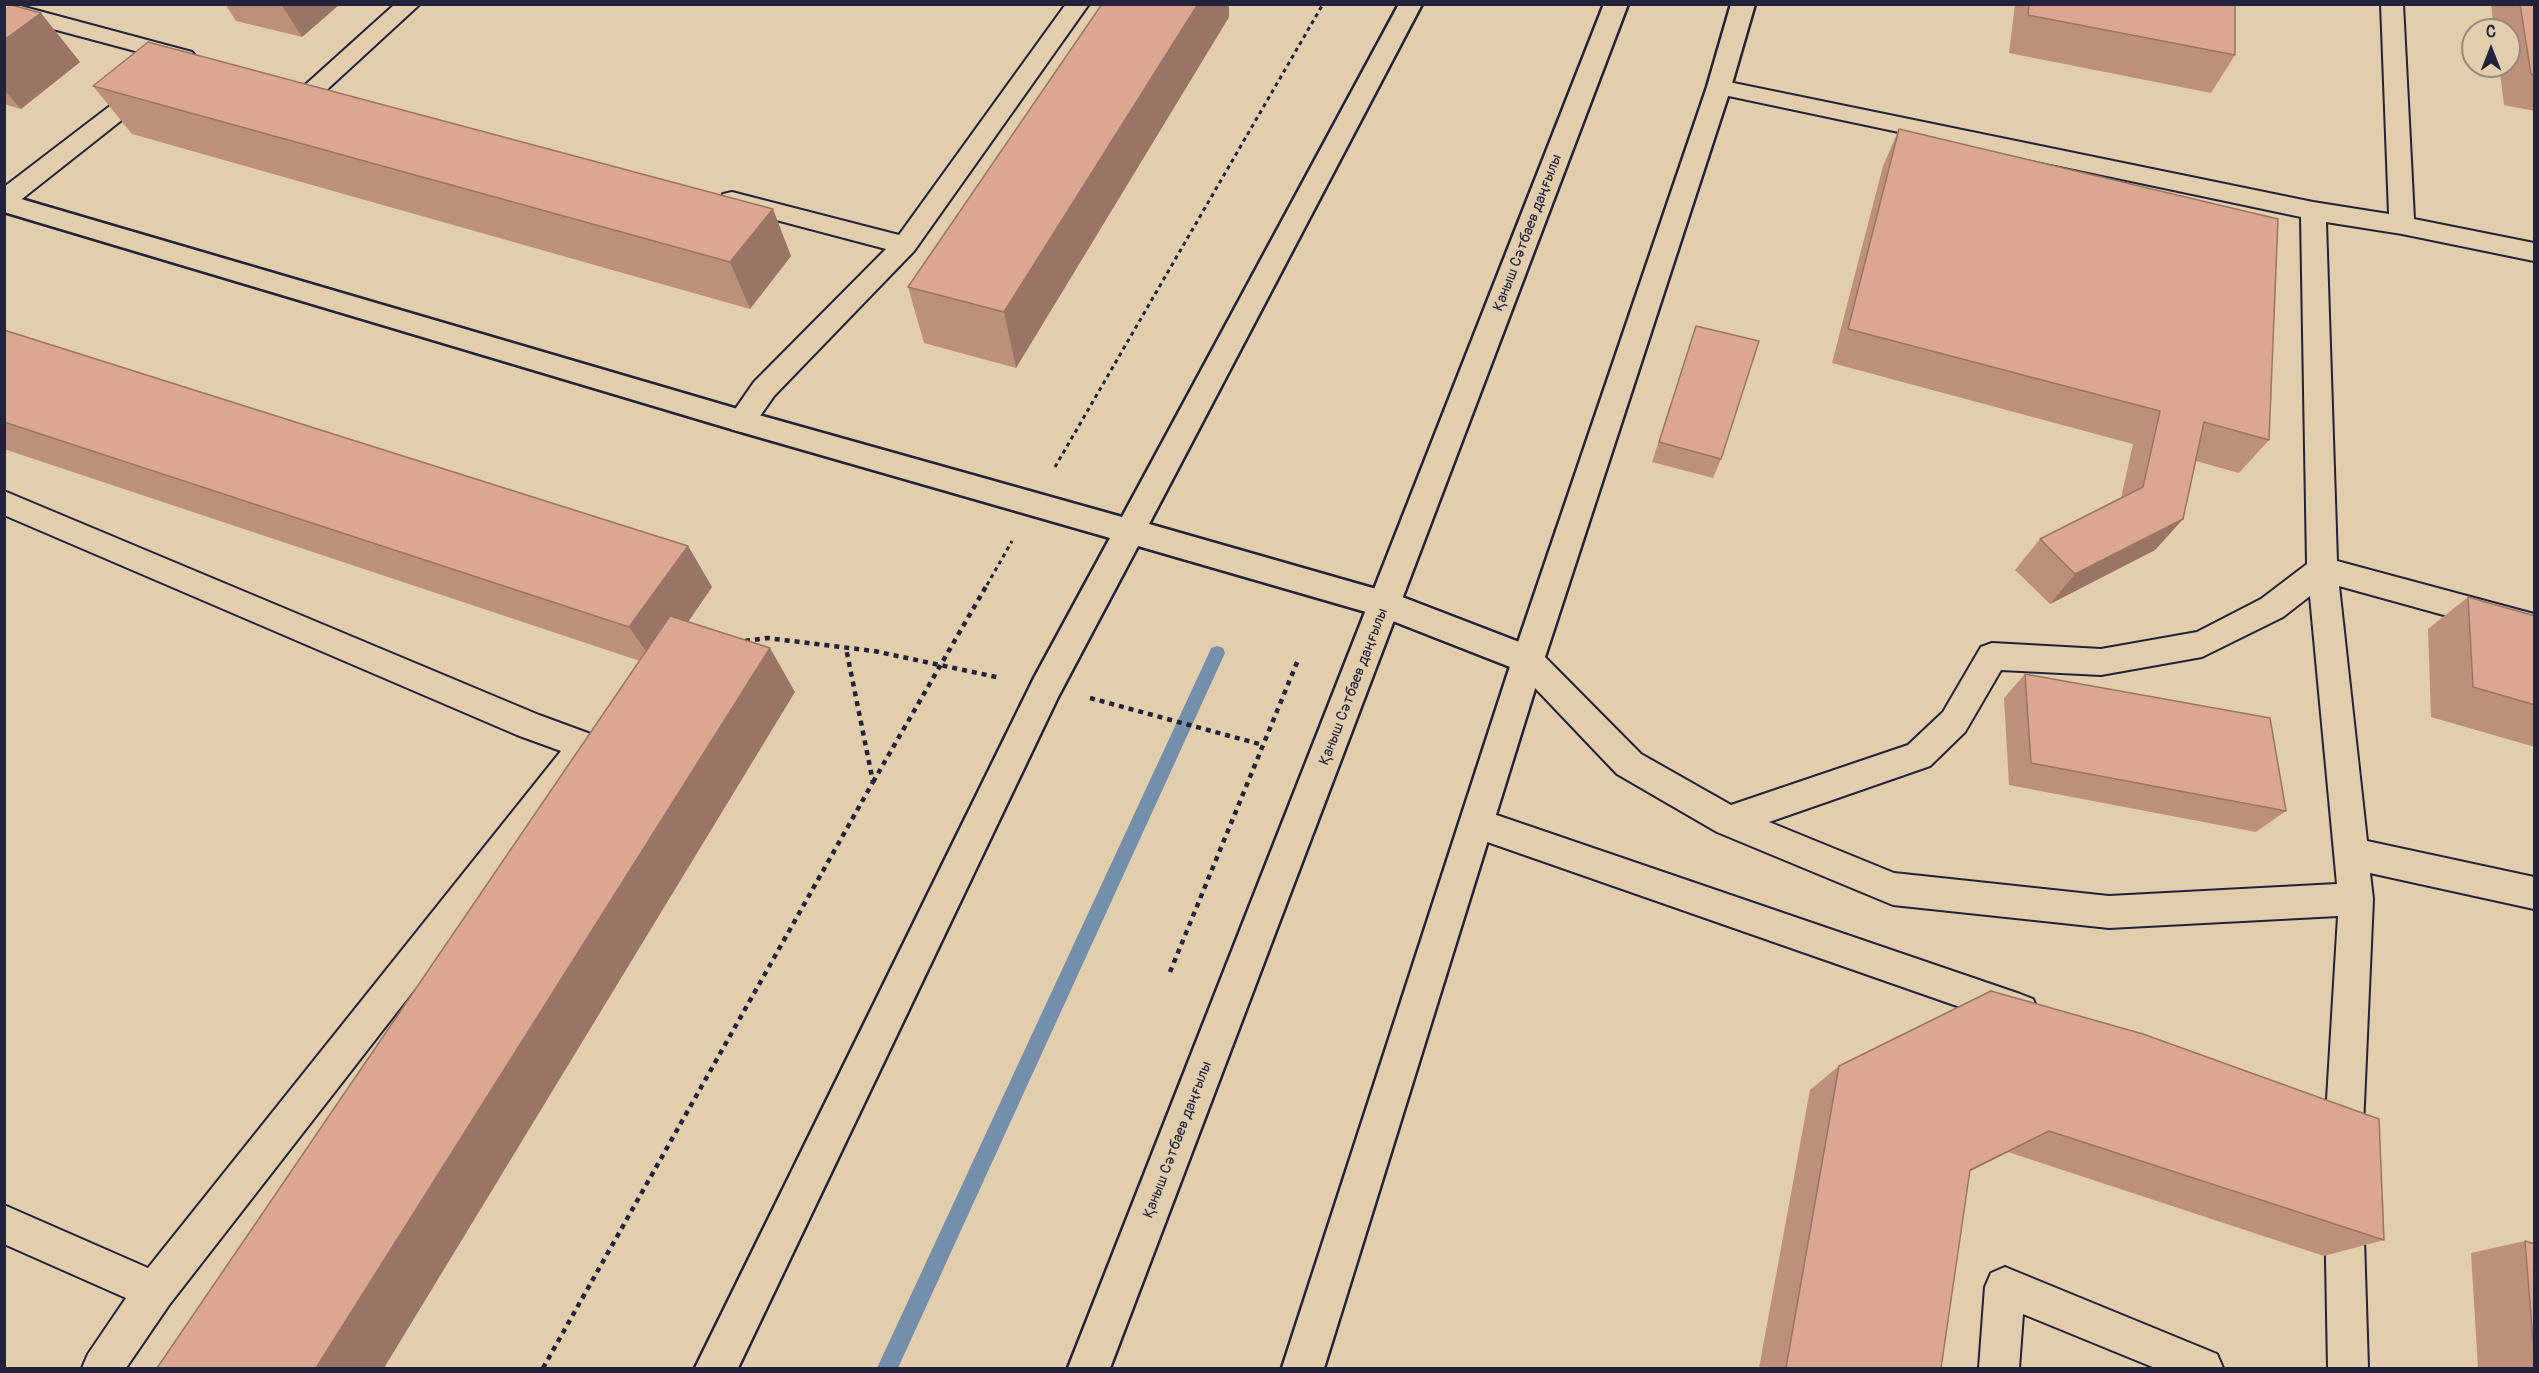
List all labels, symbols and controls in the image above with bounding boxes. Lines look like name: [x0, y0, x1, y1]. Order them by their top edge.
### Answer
north arrow: [2461, 18, 2521, 78]
text: С: [2486, 22, 2496, 42]
street label: Қаныш Сәтбаев даңғылы: [1490, 152, 1566, 314]
street label: Қаныш Сәтбаев даңғылы: [1316, 606, 1392, 768]
street label: Қаныш Сәтбаев даңғылы: [1140, 1059, 1216, 1221]

